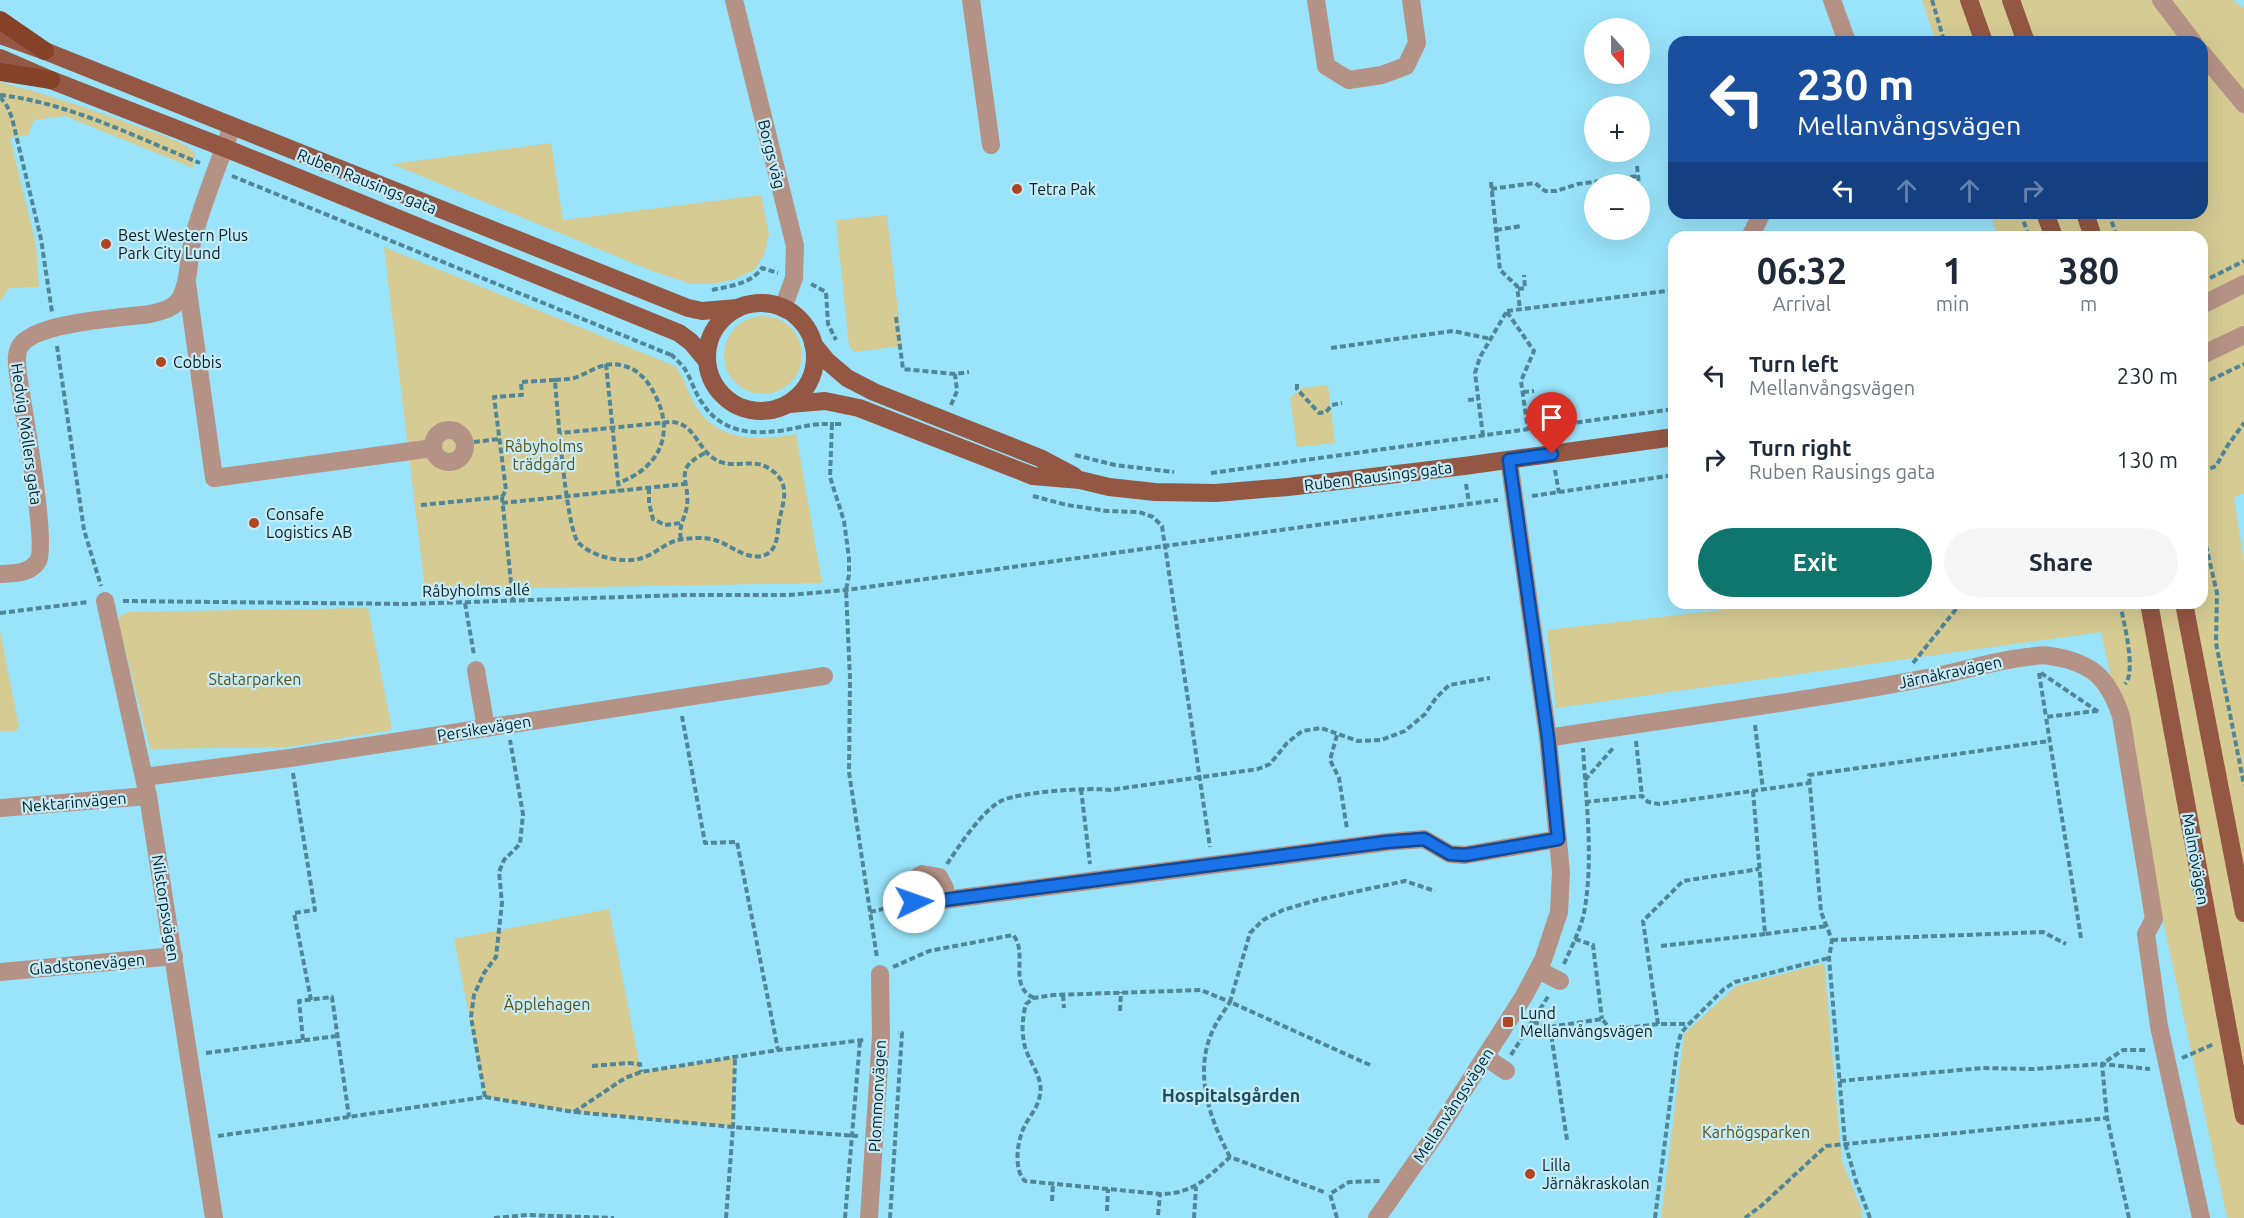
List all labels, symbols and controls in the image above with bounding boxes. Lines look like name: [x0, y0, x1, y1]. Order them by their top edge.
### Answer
north arrow: [1584, 18, 1650, 84]
map controls: [1584, 18, 1650, 240]
icon: left: [1698, 60, 1776, 138]
text: 230 m: [1797, 61, 1914, 108]
button: +: [1584, 96, 1650, 162]
text: Mellanvångsvägen: [1797, 110, 2021, 140]
street label: Borgs väg: [755, 118, 789, 190]
street label: Ruben Rausings gata: [295, 145, 439, 217]
button: −: [1584, 174, 1650, 240]
icon: left: [1827, 174, 1860, 207]
icon: ahead: [1890, 174, 1923, 207]
icon: ahead: [1953, 174, 1986, 207]
icon: right: [2016, 174, 2049, 207]
place label: Tetra Pak: [1029, 180, 1096, 198]
marker: Tetra Pak: [1010, 182, 1024, 196]
place label: Best Western Plus Park City Lund: [118, 226, 248, 262]
marker: Best Western Plus Park City Lund: [99, 237, 113, 251]
text: 06:32: [1757, 250, 1847, 291]
text: 1: [1942, 250, 1963, 291]
text: 380: [2058, 250, 2119, 291]
text: Arrival: [1773, 292, 1831, 315]
text: min: [1936, 292, 1969, 315]
text: m: [2080, 292, 2097, 315]
text: Turn left: [1749, 351, 1839, 376]
place label: Cobbis: [173, 353, 222, 371]
marker: Cobbis: [154, 355, 168, 369]
icon: left: [1698, 359, 1731, 392]
street label: Hedvig Möllers gata: [8, 362, 46, 506]
text: 230 m: [2117, 363, 2178, 388]
text: Mellanvångsvägen: [1749, 376, 1915, 399]
pin: [1526, 392, 1577, 454]
icon: arrive: [1535, 401, 1568, 434]
text: Turn right: [1749, 435, 1851, 460]
park label: Råbyholms trädgård: [505, 437, 583, 473]
icon: right: [1698, 443, 1731, 476]
text: 130 m: [2117, 447, 2178, 472]
street label: Ruben Rausings gata: [1303, 458, 1453, 494]
text: Ruben Rausings gata: [1749, 460, 1935, 483]
place label: Consafe Logistics AB: [266, 505, 352, 541]
marker: Consafe Logistics AB: [247, 516, 261, 530]
button: Exit: [1698, 528, 1932, 597]
button: Share: [1944, 528, 2178, 597]
street label: Råbyholms allé: [422, 580, 530, 600]
street label: Järnåkravägen: [1897, 652, 2003, 692]
park label: Statarparken: [209, 670, 301, 688]
street label: Persikevägen: [436, 712, 532, 744]
street label: Nektarinvägen: [21, 788, 127, 816]
street label: Malmövägen: [2179, 812, 2213, 906]
street label: Nilstorpsvägen: [149, 853, 183, 963]
position arrow: [882, 870, 946, 934]
street label: Gladstonevägen: [28, 950, 146, 978]
park label: Äpplehagen: [504, 995, 590, 1013]
place label: Lund Mellanvångsvägen: [1520, 1004, 1653, 1040]
marker: Lund Mellanvångsvägen: [1501, 1015, 1515, 1029]
street label: Plommonvägen: [865, 1039, 889, 1153]
street label: Mellanvångsvägen: [1409, 1044, 1497, 1166]
district label: Hospitalsgården: [1162, 1085, 1300, 1105]
park label: Karhögsparken: [1702, 1123, 1810, 1141]
place label: Lilla Järnåkraskolan: [1542, 1156, 1650, 1192]
marker: Lilla Järnåkraskolan: [1523, 1167, 1537, 1181]

